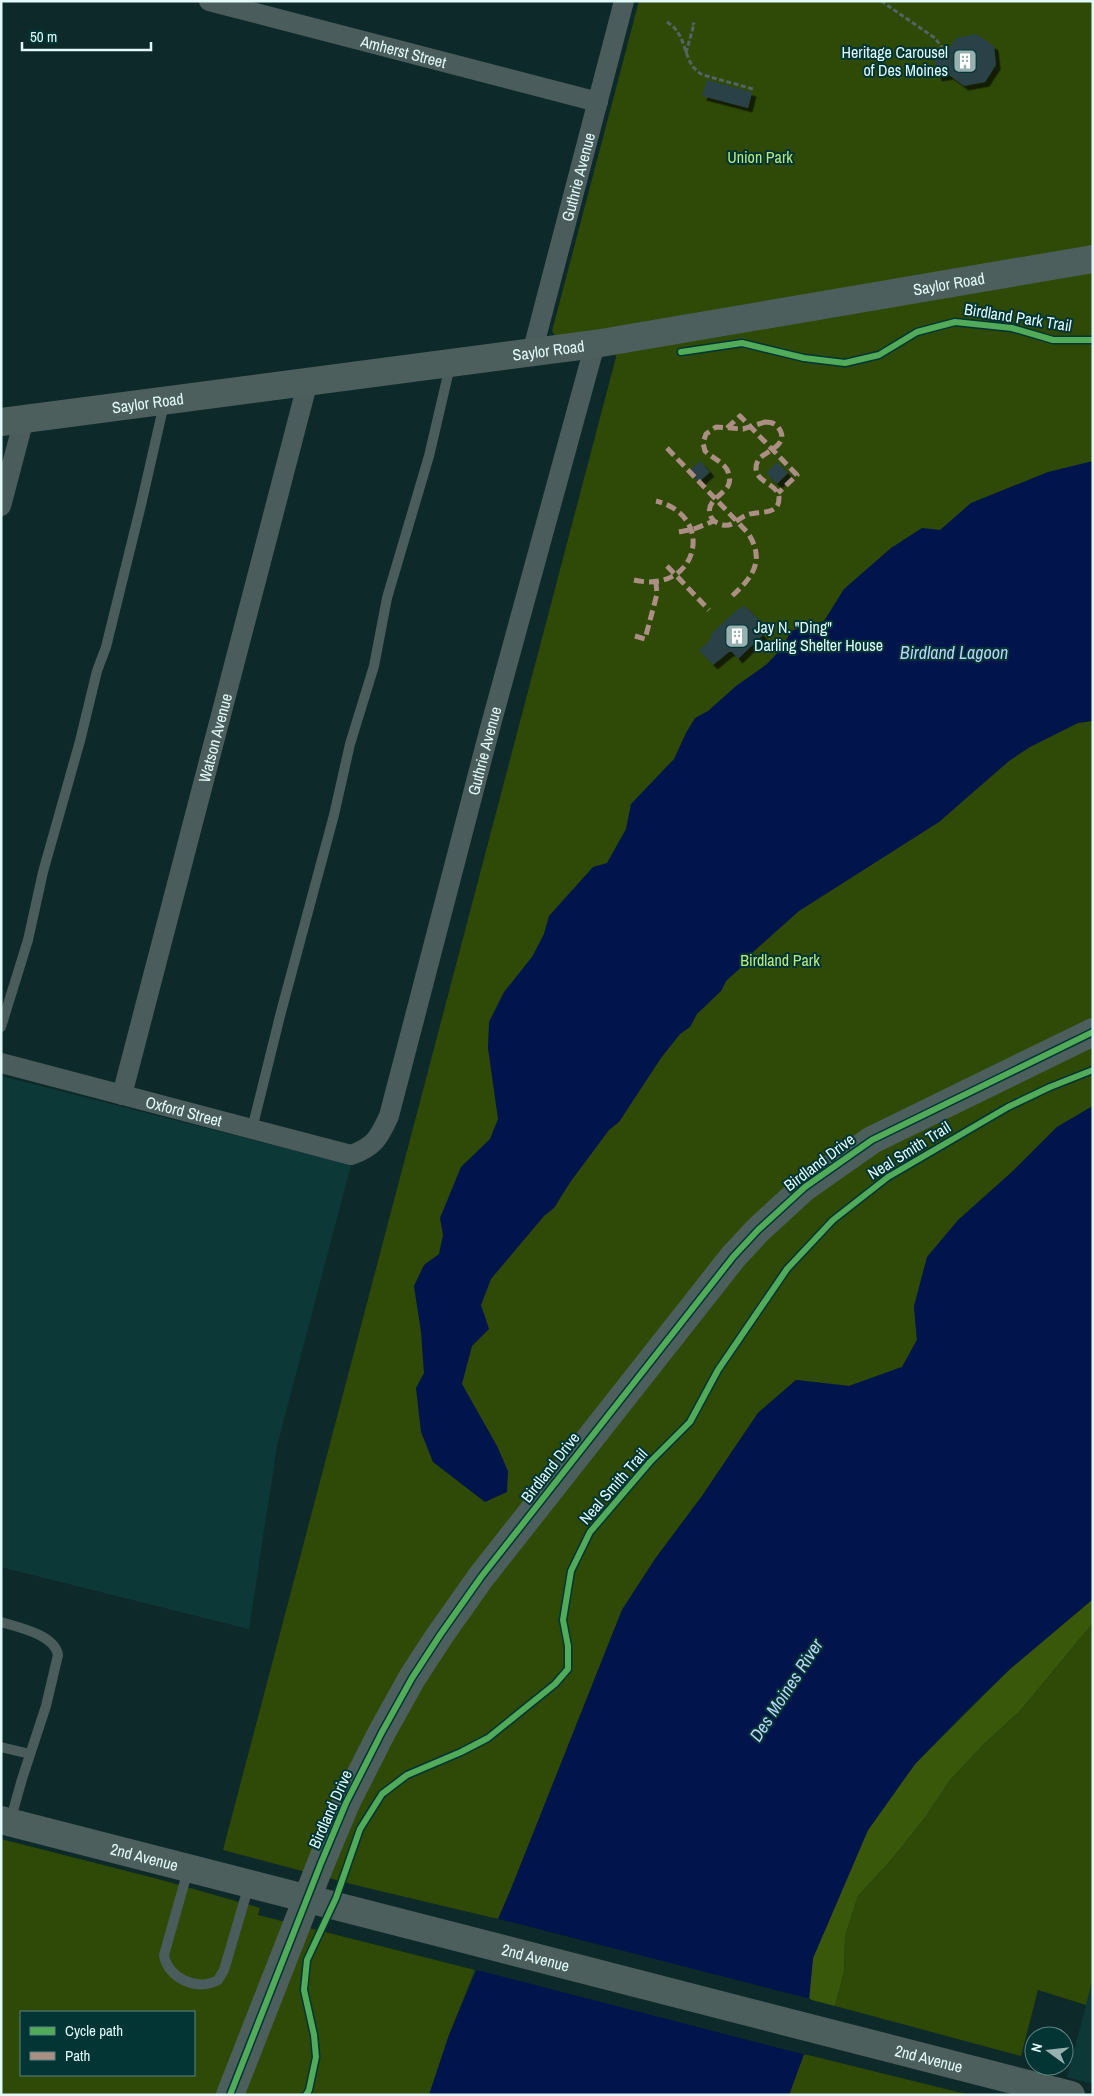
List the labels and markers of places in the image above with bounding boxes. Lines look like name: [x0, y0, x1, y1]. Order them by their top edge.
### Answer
place label: Heritage Carousel of Des Moines: [842, 41, 948, 81]
building icon: Heritage Carousel of Des Moines: [952, 48, 978, 74]
place label: Jay N. "Ding" Darling Shelter House: [754, 616, 883, 656]
building icon: Jay N. "Ding" Darling Shelter House: [724, 623, 750, 649]

